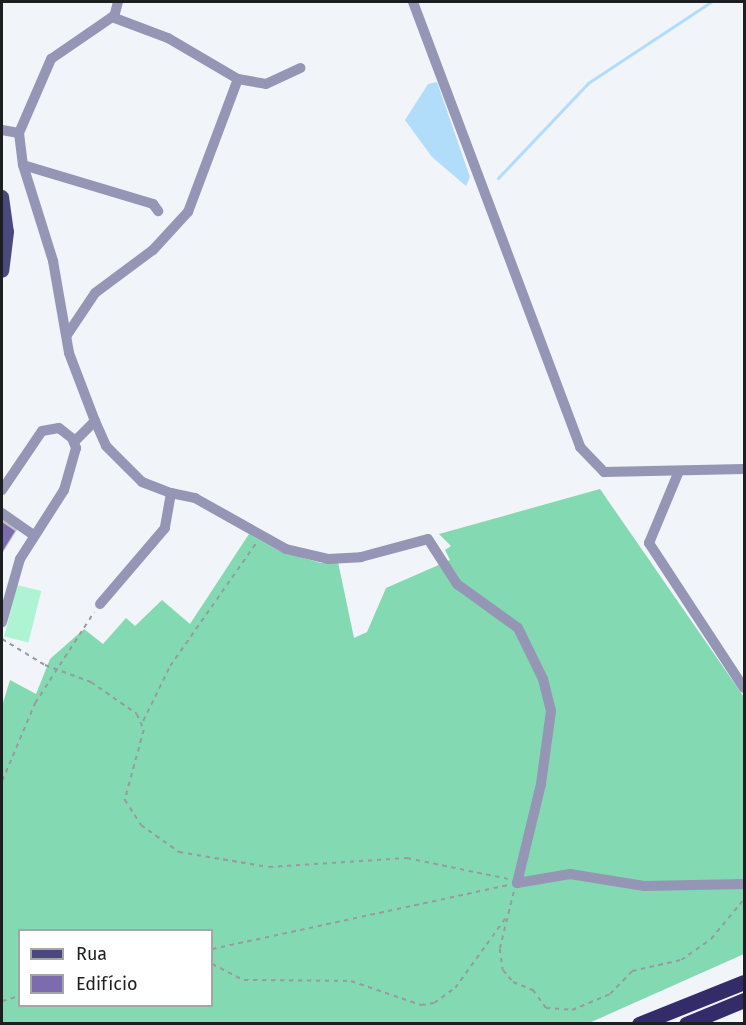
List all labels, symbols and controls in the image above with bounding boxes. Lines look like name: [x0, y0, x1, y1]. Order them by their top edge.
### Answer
legend: [18, 929, 213, 1007]
text: Rua: [76, 943, 107, 965]
text: Edifício: [76, 973, 138, 995]

